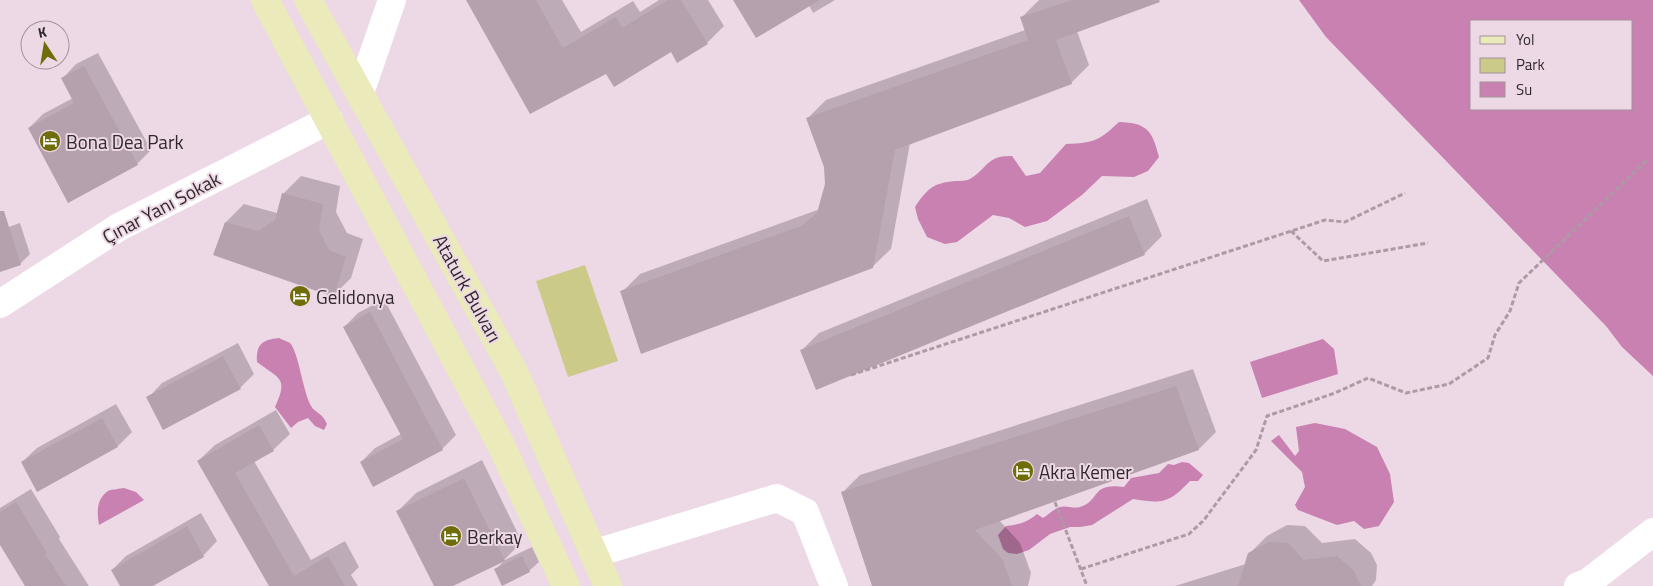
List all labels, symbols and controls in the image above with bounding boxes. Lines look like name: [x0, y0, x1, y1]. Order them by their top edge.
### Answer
north arrow: [20, 20, 70, 70]
legend: [1470, 20, 1633, 110]
text: K: [36, 21, 49, 43]
text: Yol: [1516, 28, 1534, 51]
text: Park: [1516, 53, 1545, 76]
text: Su: [1516, 78, 1532, 101]
place label: Bona Dea Park: [66, 127, 184, 156]
hotel icon: Bona Dea Park: [38, 129, 62, 153]
street label: Çınar Yanı Sokak: [97, 164, 225, 250]
street label: Ataturk Bulvarı: [426, 229, 510, 347]
place label: Gelidonya: [316, 282, 395, 311]
hotel icon: Gelidonya: [288, 284, 312, 308]
place label: Akra Kemer: [1039, 457, 1132, 486]
hotel icon: Akra Kemer: [1011, 459, 1035, 483]
place label: Berkay: [467, 522, 523, 551]
hotel icon: Berkay: [439, 524, 463, 548]

